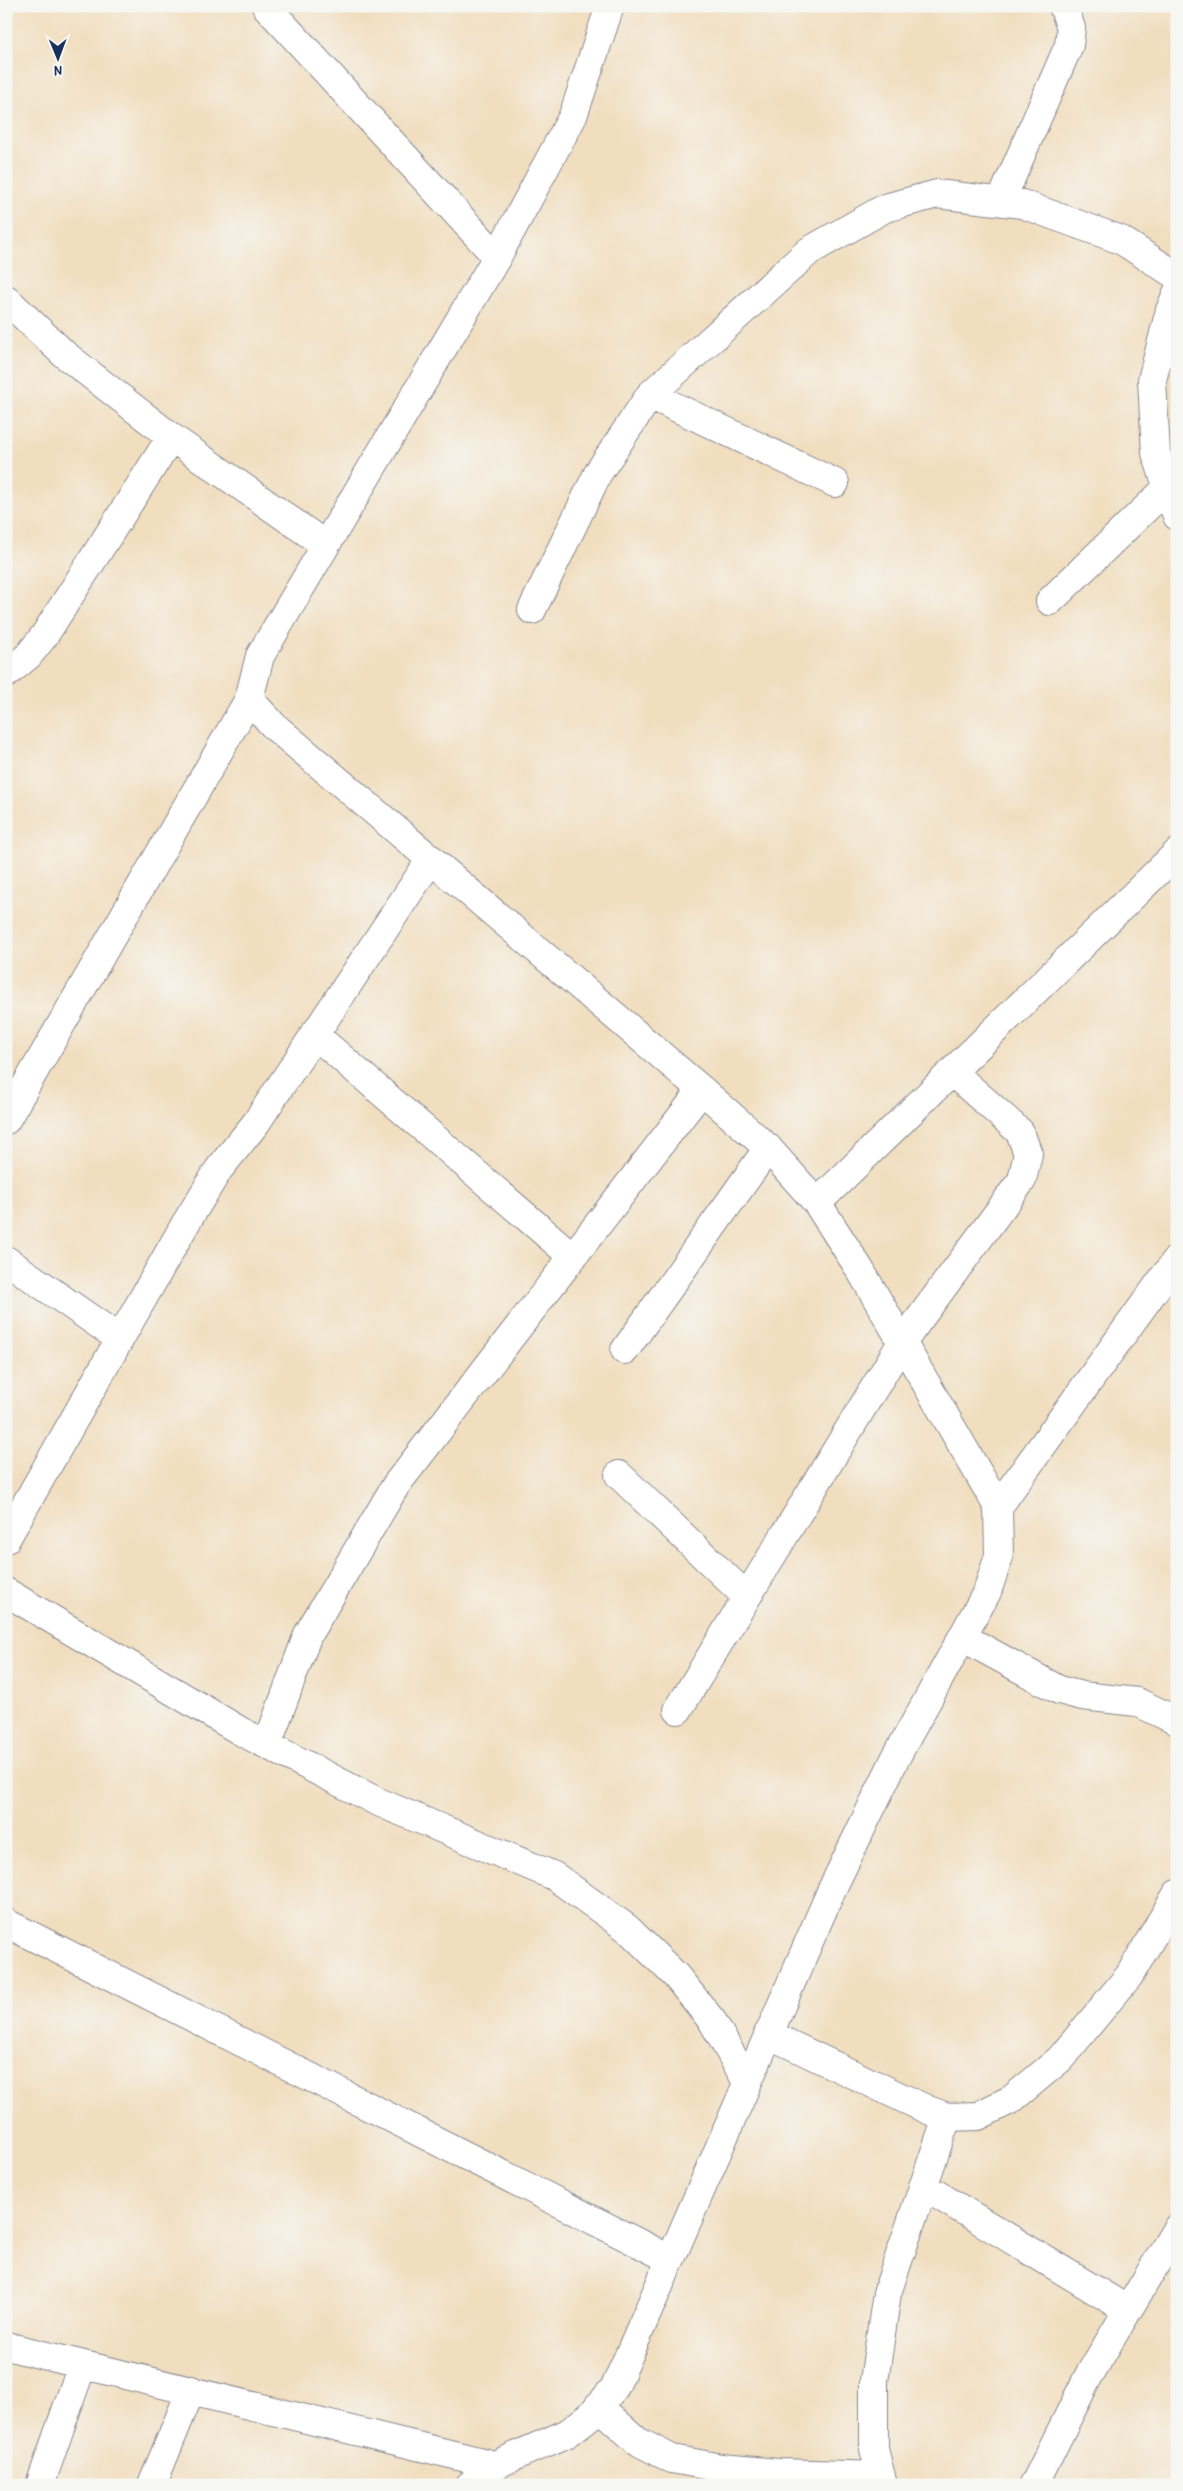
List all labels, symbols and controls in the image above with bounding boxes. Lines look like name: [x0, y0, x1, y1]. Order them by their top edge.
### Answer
north arrow: [32, 32, 82, 82]
text: N: [54, 62, 62, 81]

